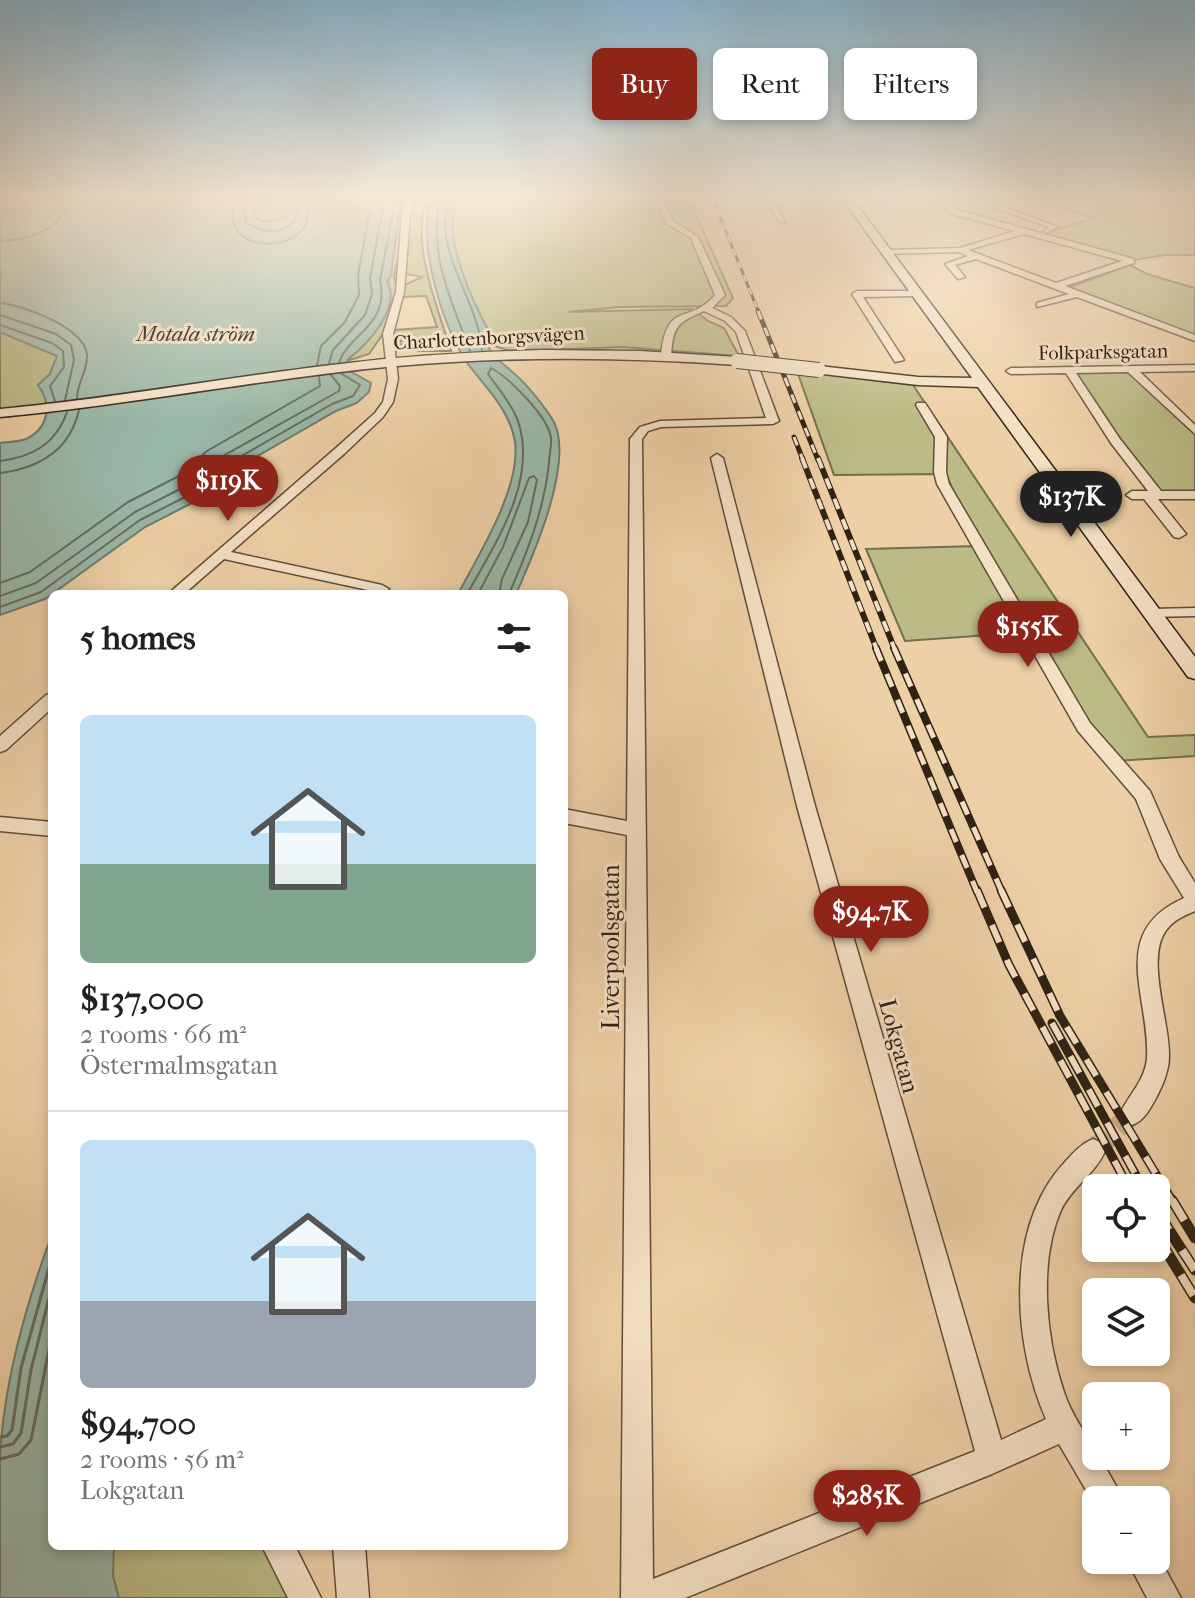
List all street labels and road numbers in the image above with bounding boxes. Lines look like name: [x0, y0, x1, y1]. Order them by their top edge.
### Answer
street label: Charlottenborgsvägen: [393, 321, 586, 354]
street label: Folkparksgatan: [1038, 339, 1169, 365]
street label: Liverpoolsgatan: [597, 864, 625, 1030]
street label: Lokgatan: [873, 996, 925, 1096]

